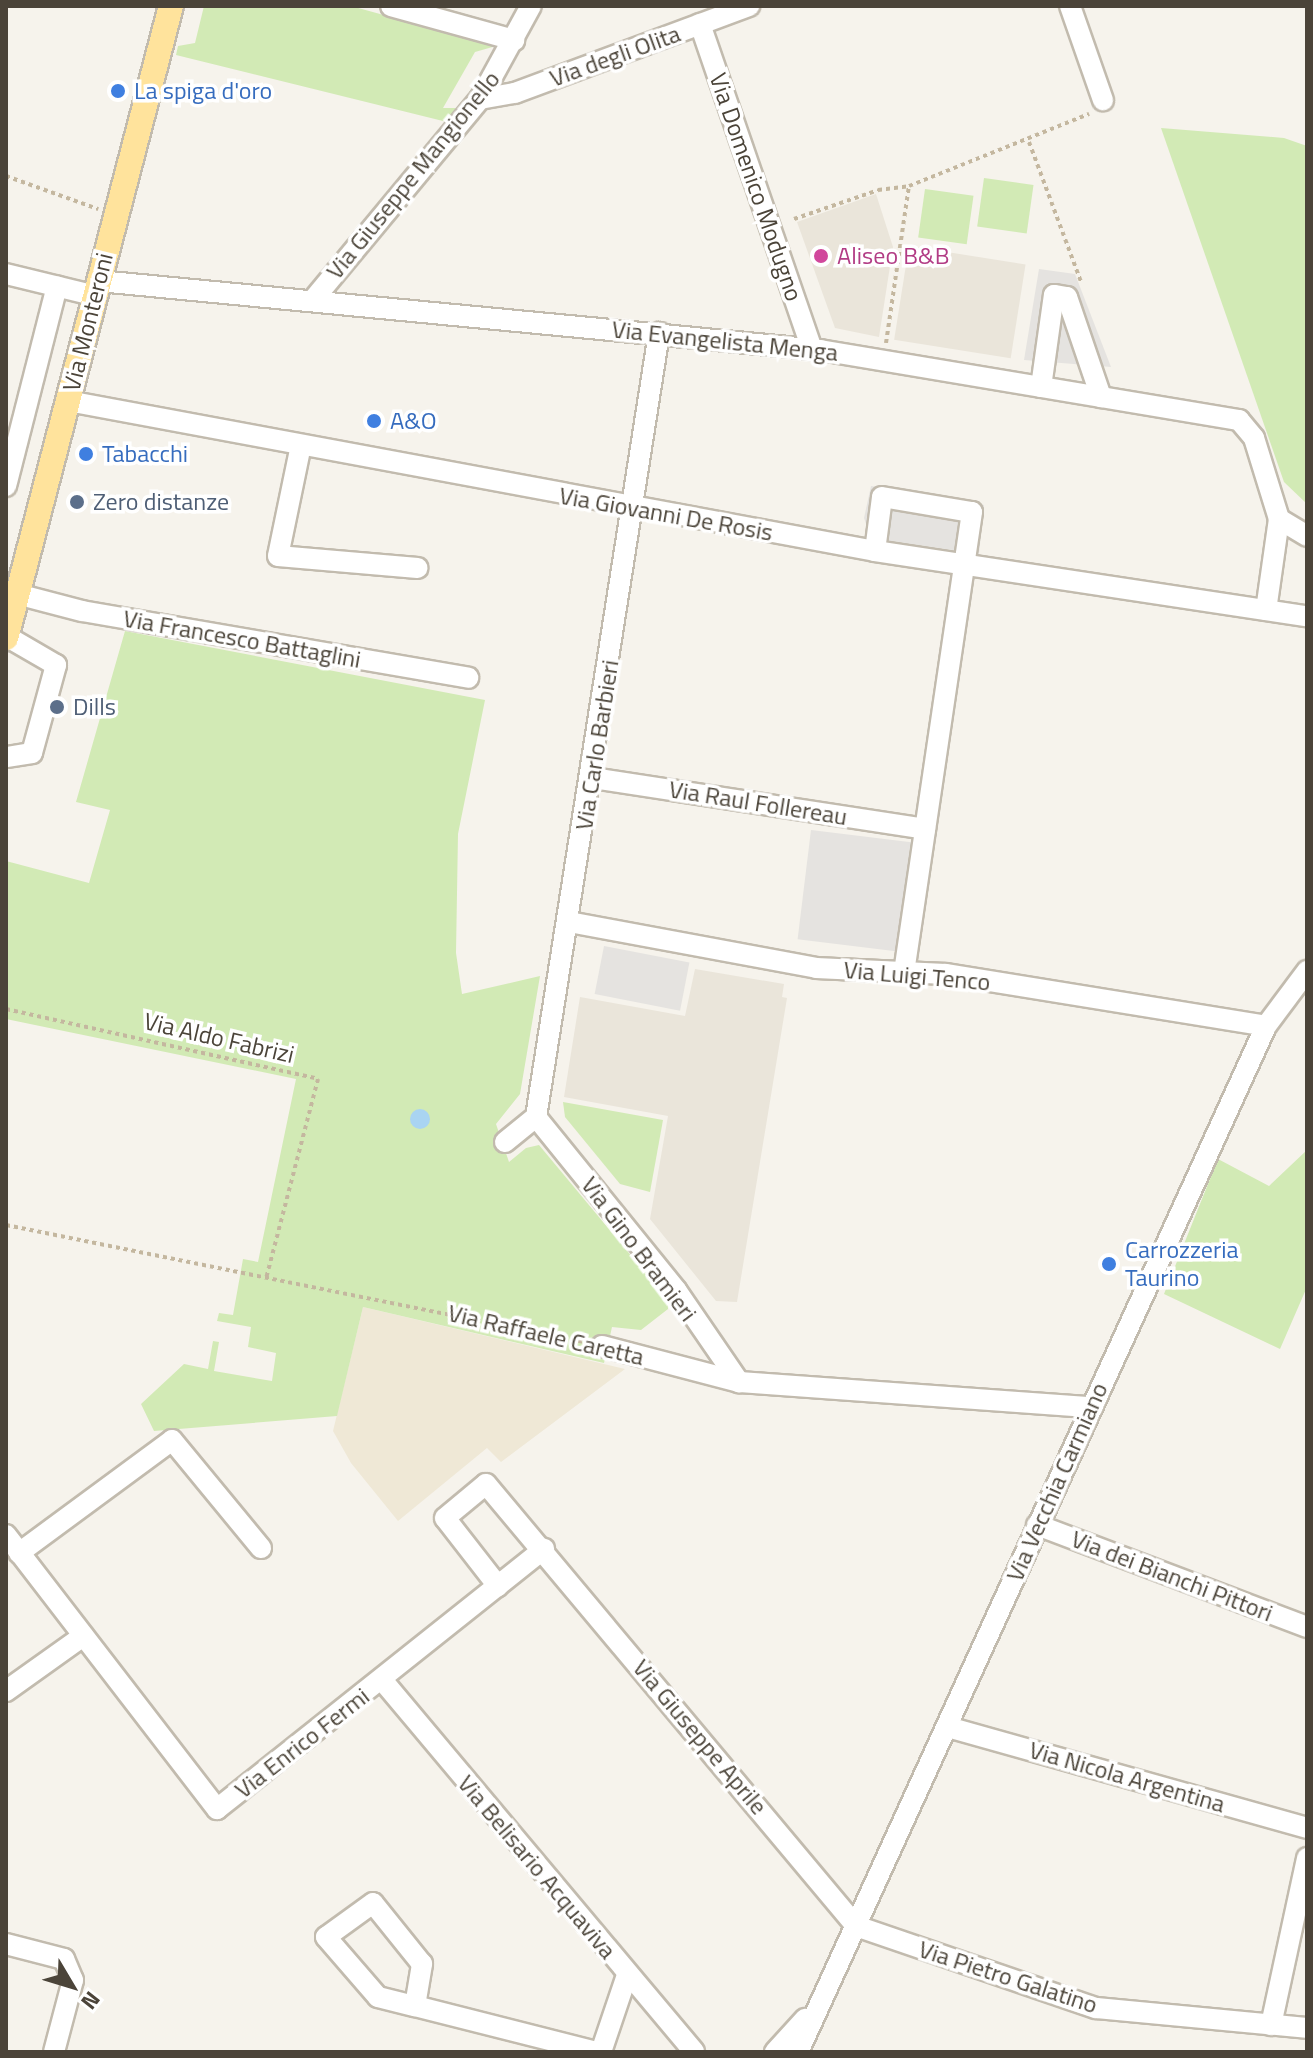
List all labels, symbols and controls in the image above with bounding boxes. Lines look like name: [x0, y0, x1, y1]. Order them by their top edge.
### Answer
street label: Via degli Olita: [546, 19, 684, 93]
street label: Via Giuseppe Mangionello: [320, 65, 506, 285]
street label: Via Domenico Modugno: [703, 69, 809, 305]
place label: La spiga d'oro: [134, 77, 272, 105]
marker: La spiga d'oro: [109, 82, 127, 100]
place label: Aliseo B&B: [837, 242, 949, 270]
marker: Aliseo B&B: [812, 247, 830, 265]
street label: Via Monteroni: [57, 250, 119, 394]
street label: Via Evangelista Menga: [610, 315, 840, 367]
place label: A&O: [390, 407, 436, 435]
marker: A&O: [365, 412, 383, 430]
place label: Tabacchi: [102, 440, 188, 468]
marker: Tabacchi: [77, 445, 95, 463]
street label: Via Giovanni De Rosis: [557, 481, 775, 547]
place label: Zero distanze: [93, 488, 229, 516]
marker: Zero distanze: [68, 493, 86, 511]
street label: Via Francesco Battaglini: [121, 604, 363, 674]
street label: Via Carlo Barbieri: [569, 658, 625, 832]
place label: Dills: [73, 693, 116, 721]
marker: Dills: [48, 698, 66, 716]
street label: Via Raul Follereau: [667, 775, 849, 831]
street label: Via Luigi Tenco: [842, 955, 992, 997]
street label: Via Aldo Fabrizi: [141, 1007, 297, 1069]
street label: Via Gino Bramieri: [575, 1171, 703, 1327]
place label: Carrozzeria Taurino: [1125, 1236, 1239, 1292]
marker: Carrozzeria Taurino: [1100, 1255, 1118, 1273]
street label: Via Raffaele Caretta: [445, 1298, 647, 1372]
street label: Via Vecchia Carmiano: [1000, 1378, 1114, 1586]
street label: Via dei Bianchi Pittori: [1067, 1524, 1277, 1628]
street label: Via Giuseppe Aprile: [627, 1654, 773, 1820]
street label: Via Enrico Fermi: [229, 1682, 375, 1804]
street label: Via Nicola Argentina: [1026, 1735, 1228, 1819]
street label: Via Belisario Acquaviva: [452, 1769, 622, 1965]
street label: Via Pietro Galatino: [915, 1935, 1101, 2019]
north arrow: [32, 1946, 112, 2026]
text: N: [73, 1984, 109, 2017]

